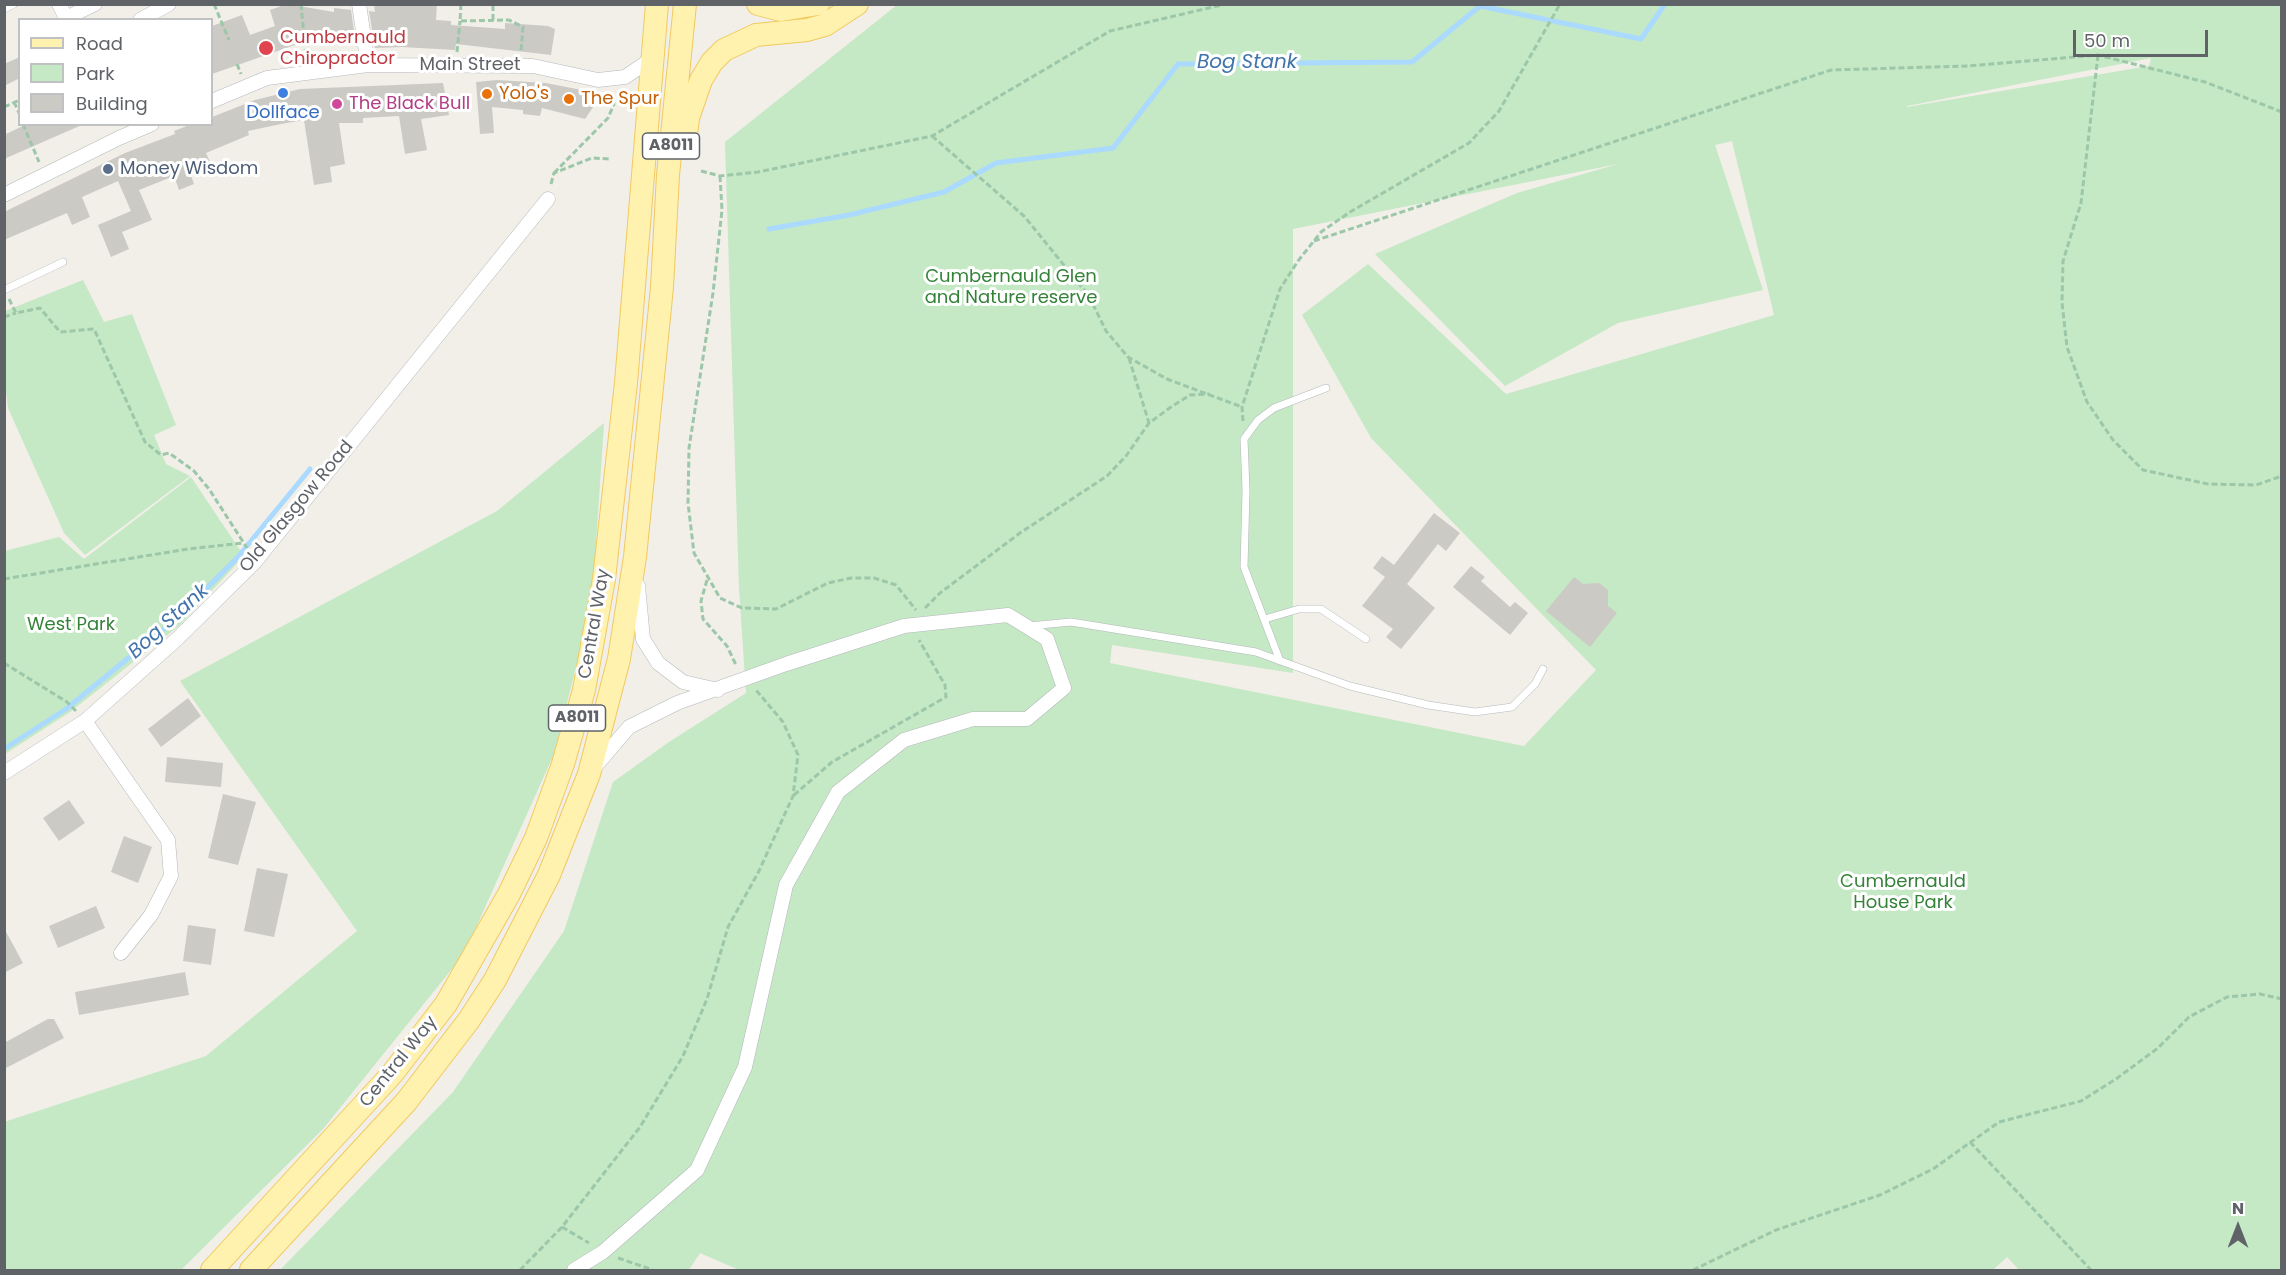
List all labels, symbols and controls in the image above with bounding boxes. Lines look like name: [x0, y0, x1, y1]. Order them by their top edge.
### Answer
legend: [18, 18, 213, 126]
scale bar: [2076, 18, 2211, 56]
place label: Cumbernauld Chiropractor: [280, 27, 406, 70]
text: 50 m: [2084, 28, 2130, 53]
text: Road: [76, 31, 123, 56]
marker: Cumbernauld Chiropractor: [257, 39, 275, 57]
water label: Bog Stank: [1197, 51, 1297, 75]
street label: Main Street: [419, 54, 521, 76]
text: Park: [76, 61, 115, 86]
place label: Yolo's: [499, 83, 549, 105]
marker: Dollface: [276, 86, 290, 100]
marker: Yolo's: [480, 87, 494, 101]
place label: The Spur: [581, 88, 659, 110]
text: Building: [76, 91, 148, 116]
marker: The Spur: [562, 92, 576, 106]
place label: The Black Bull: [349, 93, 470, 115]
marker: The Black Bull: [330, 97, 344, 111]
place label: Dollface: [246, 102, 320, 124]
road number: A8011: [642, 133, 700, 159]
place label: Money Wisdom: [120, 158, 258, 180]
marker: Money Wisdom: [101, 162, 115, 176]
park label: Cumbernauld Glen and Nature reserve: [925, 266, 1097, 308]
street label: Old Glasgow Road: [236, 437, 358, 577]
street label: Central Way: [575, 567, 615, 681]
water label: Bog Stank: [124, 580, 214, 664]
park label: West Park: [27, 614, 115, 636]
road number: A8011: [548, 705, 606, 731]
park label: Cumbernauld House Park: [1840, 871, 1966, 914]
street label: Central Way: [356, 1012, 442, 1112]
north arrow: [2208, 1197, 2268, 1257]
text: N: [2232, 1197, 2244, 1220]

